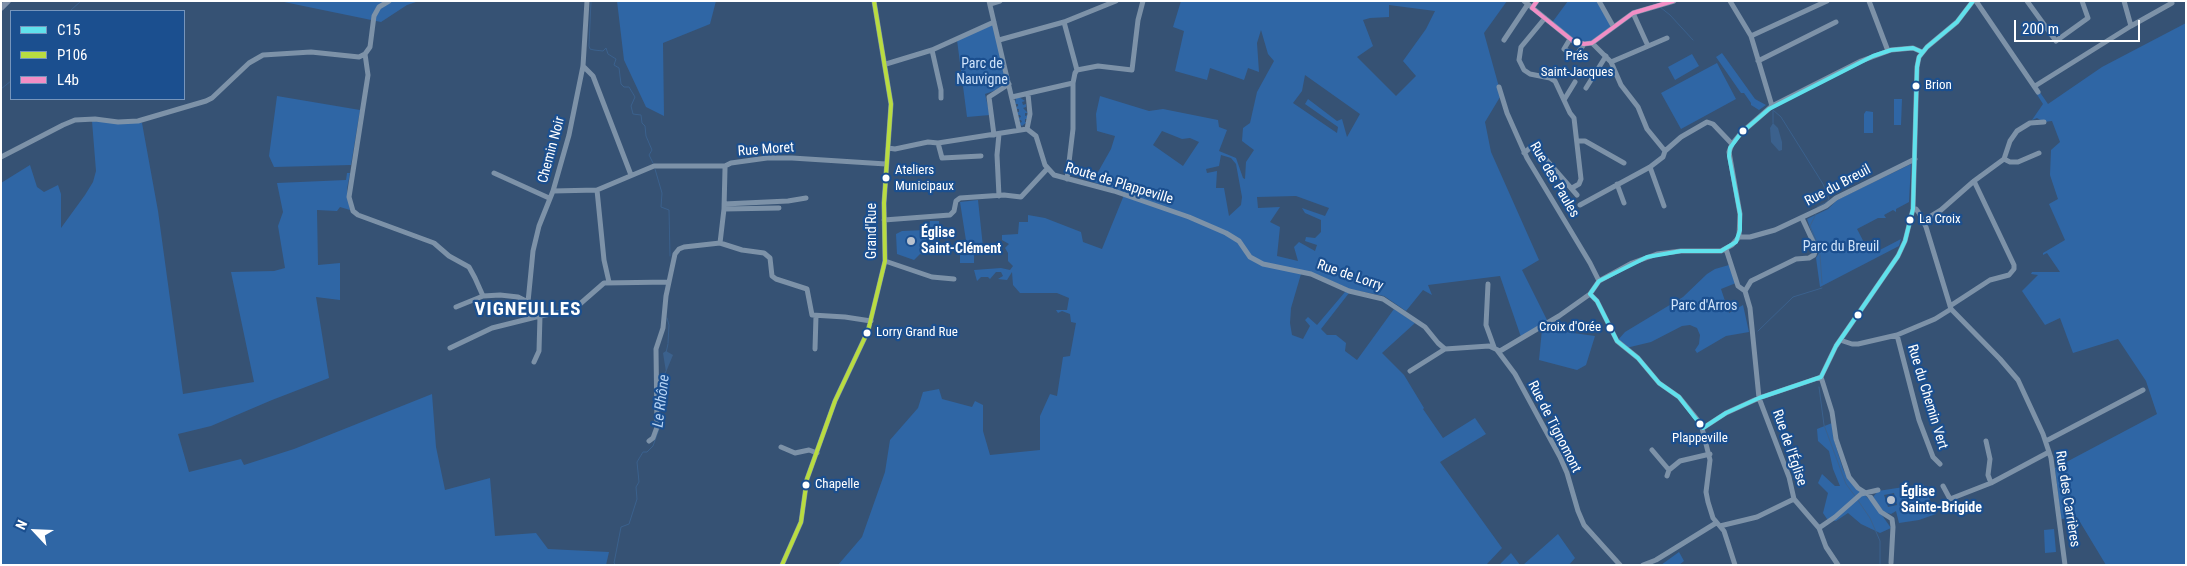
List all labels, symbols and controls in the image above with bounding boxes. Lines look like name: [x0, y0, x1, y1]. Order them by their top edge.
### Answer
legend: [10, 10, 185, 100]
scale bar: [2017, 10, 2143, 42]
text: 200 m: [2022, 20, 2059, 38]
text: C15: [57, 21, 80, 39]
marker: Prés Saint-Jacques: [1572, 37, 1582, 47]
text: P106: [57, 46, 88, 64]
place label: Prés Saint-Jacques: [1541, 49, 1613, 80]
park label: Parc de Nauvigne: [956, 56, 1008, 88]
text: L4b: [57, 71, 79, 89]
place label: Brion: [1925, 78, 1952, 94]
marker: Brion: [1911, 81, 1921, 91]
street label: Chemin Noir: [535, 115, 569, 185]
unlabelled marker: [1738, 126, 1748, 136]
street label: Rue des Paules: [1526, 139, 1582, 221]
street label: Rue Moret: [737, 140, 795, 160]
street label: Route de Plappeville: [1063, 160, 1175, 208]
street label: Rue du Breuil: [1802, 162, 1874, 210]
place label: Ateliers Municipaux: [895, 163, 954, 194]
marker: Ateliers Municipaux: [881, 173, 891, 183]
street label: Grand'Rue: [864, 203, 880, 259]
place label: La Croix: [1919, 212, 1961, 228]
marker: La Croix: [1905, 215, 1915, 225]
place label: Église Saint-Clément: [921, 225, 1001, 258]
marker: Église Saint-Clément: [905, 235, 917, 247]
park label: Parc du Breuil: [1803, 239, 1879, 255]
street label: Rue de Lorry: [1315, 257, 1385, 295]
park label: Parc d'Arros: [1671, 298, 1737, 314]
district label: VIGNEULLES: [473, 299, 583, 321]
unlabelled marker: [1853, 310, 1863, 320]
place label: Croix d'Orée: [1539, 320, 1601, 336]
marker: Croix d'Orée: [1605, 323, 1615, 333]
place label: Lorry Grand Rue: [876, 325, 958, 341]
marker: Lorry Grand Rue: [862, 328, 872, 338]
street label: Rue du Chemin Vert: [1903, 343, 1951, 451]
water label: Le Rhône: [650, 374, 674, 428]
street label: Rue de Tignomont: [1524, 378, 1584, 476]
street label: Rue de l'Église: [1768, 408, 1810, 488]
marker: Plappeville: [1695, 419, 1705, 429]
place label: Plappeville: [1672, 431, 1728, 447]
street label: Rue des Carrières: [2051, 450, 2083, 548]
place label: Chapelle: [815, 477, 859, 493]
marker: Chapelle: [801, 480, 811, 490]
place label: Église Sainte-Brigide: [1901, 484, 1982, 516]
marker: Église Sainte-Brigide: [1885, 494, 1897, 506]
north arrow: [10, 506, 60, 556]
text: N: [12, 517, 30, 532]

